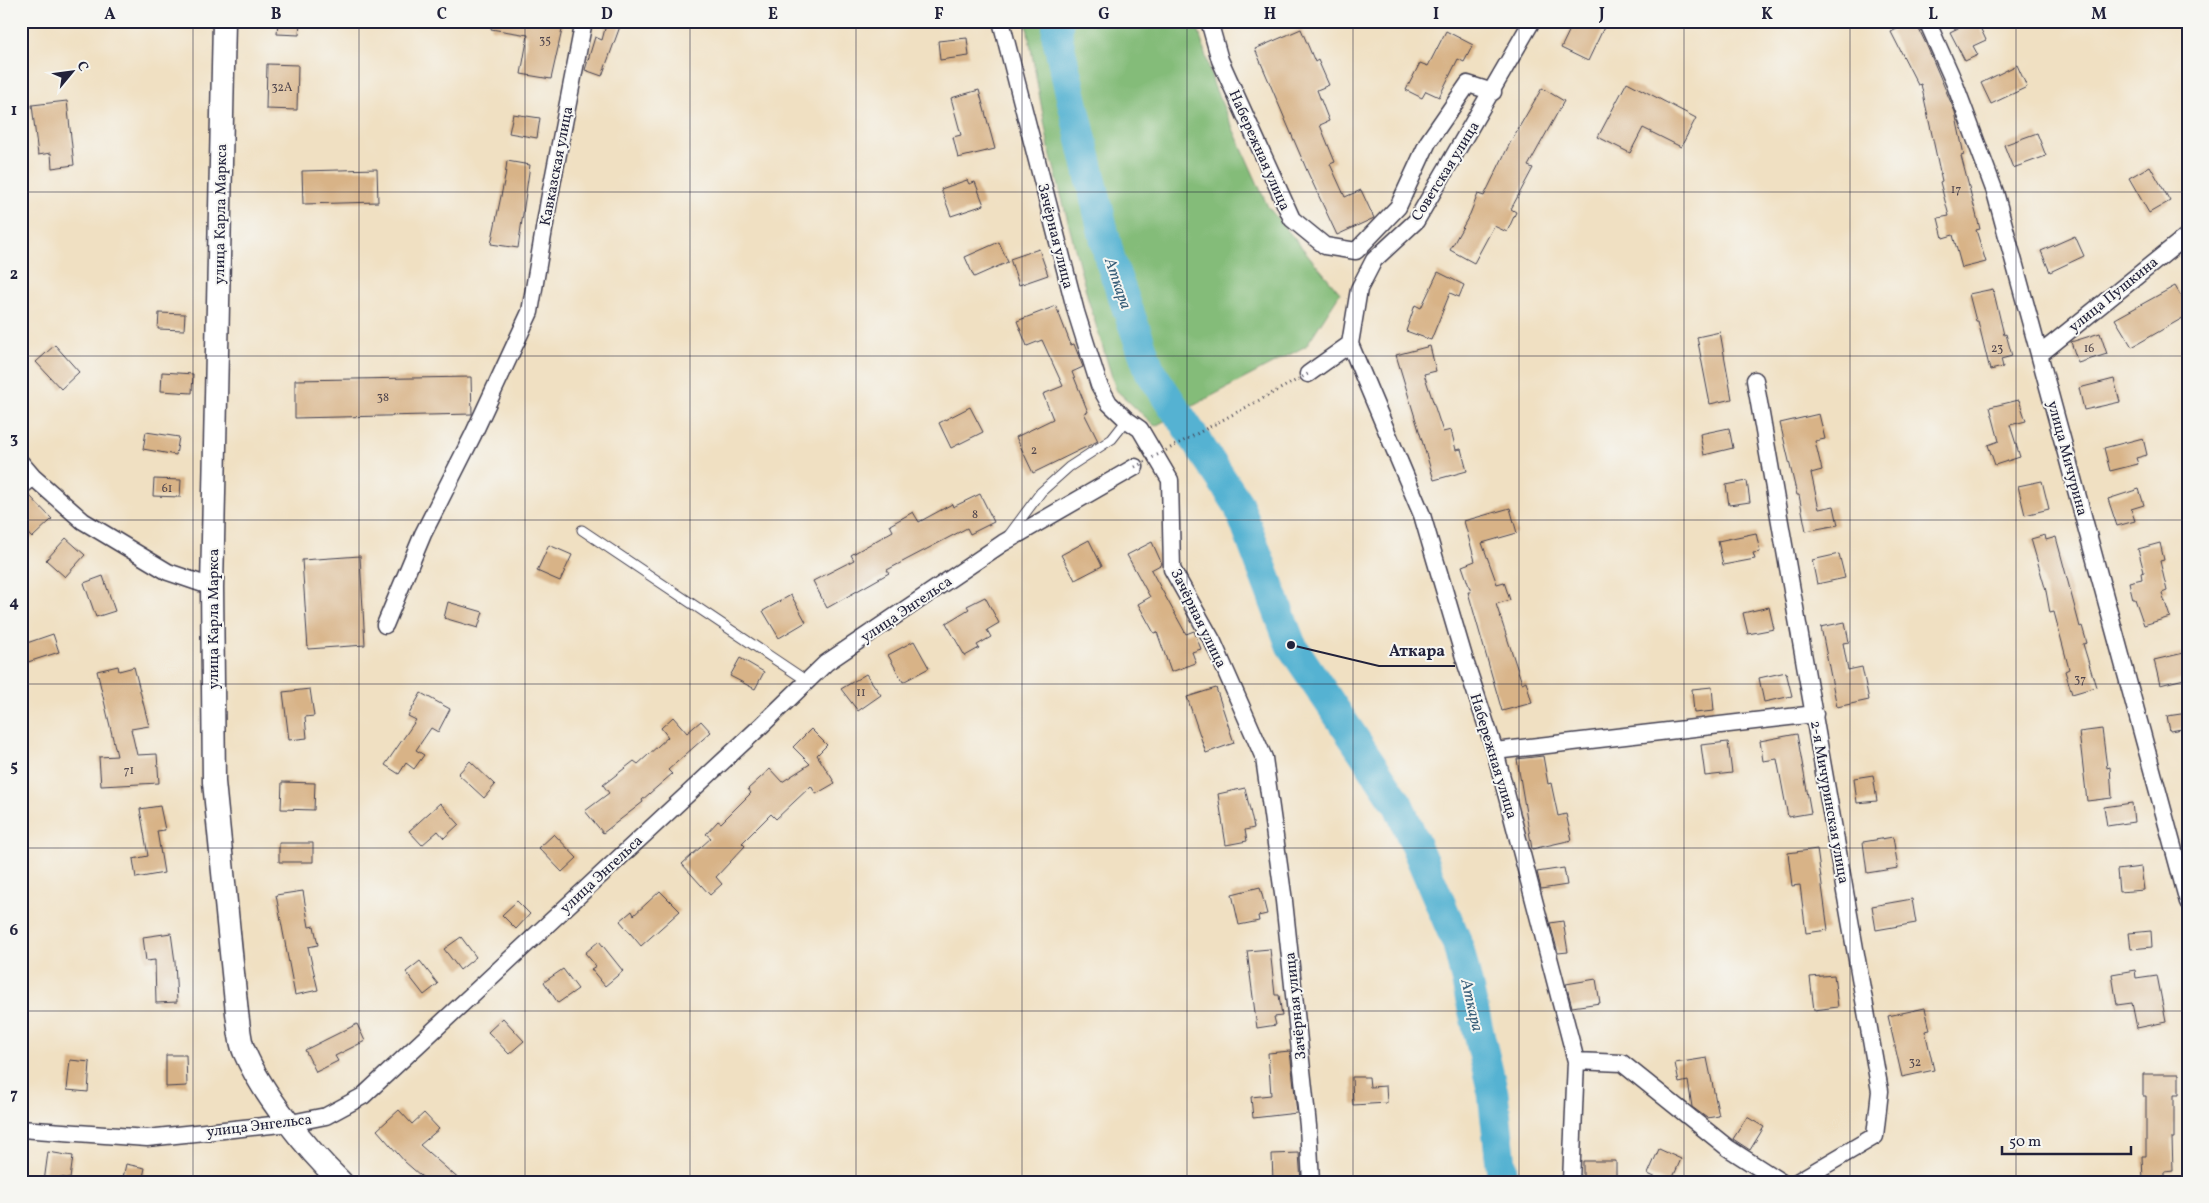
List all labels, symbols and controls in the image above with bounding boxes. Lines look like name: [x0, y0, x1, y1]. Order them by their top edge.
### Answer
text: A: [104, 4, 116, 26]
text: B: [271, 4, 282, 26]
text: C: [437, 4, 447, 26]
text: D: [601, 4, 613, 26]
text: E: [768, 4, 778, 26]
text: F: [934, 4, 944, 26]
text: G: [1098, 4, 1110, 26]
text: H: [1264, 4, 1276, 26]
text: I: [1433, 4, 1439, 26]
text: J: [1598, 4, 1605, 26]
text: K: [1761, 4, 1773, 26]
text: L: [1928, 4, 1938, 26]
text: M: [2091, 4, 2107, 26]
house number: 35: [539, 33, 551, 49]
north arrow: [48, 48, 98, 98]
text: С: [72, 58, 93, 75]
house number: 32А: [271, 80, 293, 96]
street label: Набережная улица: [1223, 87, 1295, 214]
text: 1: [11, 100, 17, 122]
street label: Кавказская улица: [536, 105, 579, 228]
street label: Советская улица: [1407, 118, 1485, 226]
street label: улица Карла Маркса: [210, 143, 233, 285]
street label: Зачёрная улица: [1031, 181, 1078, 291]
house number: 17: [1951, 182, 1961, 198]
street label: улица Пушкина: [2065, 252, 2163, 338]
water label: Аткара: [1098, 254, 1136, 313]
text: 2: [10, 264, 18, 286]
house number: 23: [1991, 341, 2003, 357]
house number: 16: [2084, 341, 2094, 357]
house number: 38: [377, 390, 389, 406]
street label: улица Мичурина: [2041, 399, 2092, 518]
text: 3: [10, 428, 18, 450]
house number: 2: [1031, 443, 1037, 459]
house number: 61: [162, 481, 172, 497]
house number: 8: [972, 507, 978, 523]
street label: улица Карла Маркса: [204, 549, 225, 689]
street label: Зачёрная улица: [1165, 566, 1231, 672]
street label: улица Энгельса: [857, 572, 957, 649]
text: 4: [9, 592, 19, 614]
callout: Аткара: [1379, 635, 1455, 666]
text: Аткара: [1389, 641, 1445, 663]
house number: 37: [2074, 672, 2086, 688]
house number: 11: [856, 685, 866, 701]
street label: Набережная улица: [1463, 691, 1522, 822]
street label: 2-я Мичуринская улица: [1804, 719, 1853, 886]
text: 5: [10, 756, 18, 778]
house number: 71: [124, 763, 134, 779]
street label: улица Энгельса: [556, 831, 648, 919]
text: 6: [10, 920, 19, 942]
street label: Зачёрная улица: [1280, 951, 1313, 1061]
water label: Аткара: [1454, 976, 1488, 1034]
house number: 32: [1909, 1055, 1921, 1071]
text: 7: [10, 1084, 18, 1106]
street label: улица Энгельса: [205, 1110, 313, 1143]
scale bar: [2002, 1123, 2130, 1155]
text: 50 m: [2009, 1132, 2041, 1153]

